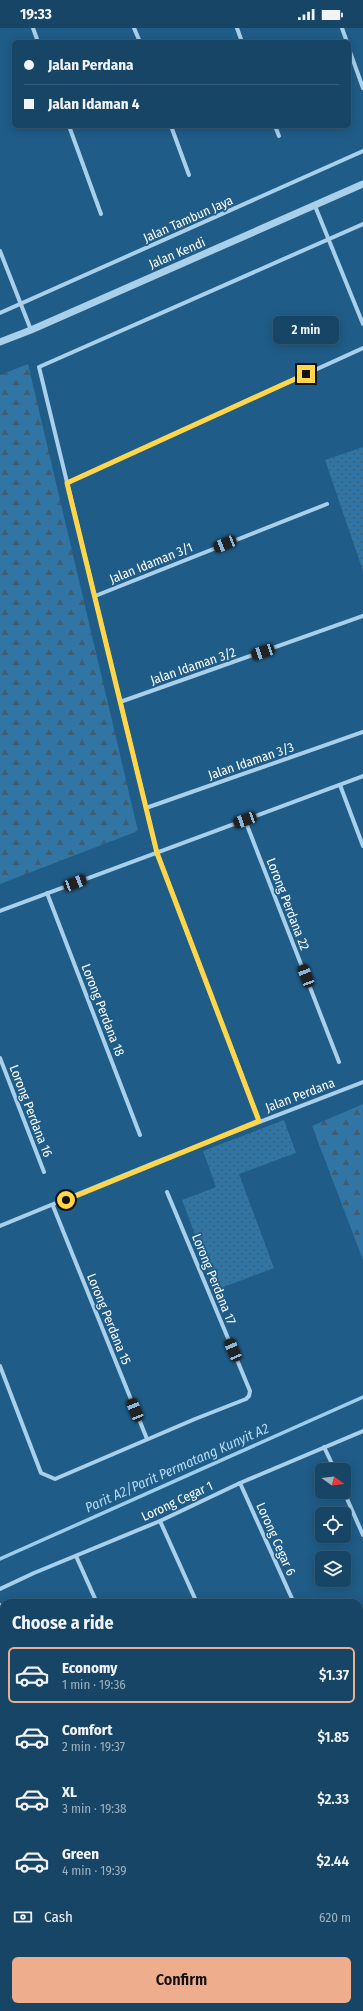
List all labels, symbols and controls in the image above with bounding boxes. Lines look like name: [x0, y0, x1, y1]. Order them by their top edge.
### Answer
text: 19:33: [20, 5, 52, 23]
text: Jalan Perdana: [48, 56, 133, 74]
text: Jalan Idaman 4: [48, 95, 139, 113]
street label: Jalan Tambun Jaya: [141, 193, 235, 245]
street label: Jalan Kendi: [147, 234, 207, 272]
callout: 2 min: [273, 316, 339, 344]
text: 2 min: [292, 322, 320, 337]
route end: [297, 365, 315, 383]
car: [212, 534, 238, 554]
street label: Jalan Idaman 3/1: [107, 539, 195, 587]
car: [250, 642, 276, 662]
street label: Jalan Idaman 3/2: [148, 644, 238, 688]
street label: Jalan Idaman 3/3: [206, 739, 296, 783]
car: [232, 810, 258, 830]
street label: Lorong Perdana 22: [264, 856, 313, 952]
car: [62, 873, 88, 893]
street label: Lorong Perdana 18: [79, 962, 127, 1058]
car: [296, 963, 316, 989]
street label: Lorong Perdana 16: [7, 1063, 55, 1159]
street label: Jalan Perdana: [263, 1075, 337, 1115]
route start: [57, 1191, 75, 1209]
street label: Lorong Perdana 17: [189, 1232, 239, 1326]
street label: Lorong Perdana 15: [84, 1271, 134, 1367]
car: [223, 1337, 243, 1363]
car: [125, 1397, 145, 1423]
water label: Parit A2/Parit Permatang Kunyit A2: [83, 1420, 271, 1516]
north arrow: [315, 1463, 351, 1499]
map controls: [315, 1463, 351, 1587]
street label: Lorong Cegar 1: [139, 1478, 215, 1524]
street label: Lorong Cegar 6: [253, 1500, 299, 1578]
button: locate: [315, 1507, 351, 1543]
button: layers: [315, 1551, 351, 1587]
text: Choose a ride: [12, 1612, 114, 1634]
icon: car: [14, 1657, 50, 1693]
text: Economy: [62, 1659, 117, 1677]
text: $1.37: [319, 1666, 349, 1684]
text: 1 min · 19:36: [62, 1677, 126, 1692]
icon: car: [14, 1719, 50, 1755]
text: Comfort: [62, 1721, 113, 1739]
text: $1.85: [317, 1728, 349, 1746]
text: 2 min · 19:37: [62, 1739, 125, 1754]
icon: car: [14, 1781, 50, 1817]
text: XL: [62, 1783, 77, 1801]
text: $2.33: [317, 1790, 349, 1808]
text: 3 min · 19:38: [62, 1801, 127, 1816]
icon: car: [14, 1843, 50, 1879]
text: Green: [62, 1845, 99, 1863]
text: $2.44: [317, 1852, 349, 1870]
text: 4 min · 19:39: [62, 1863, 127, 1878]
icon: cash: [12, 1906, 34, 1928]
text: Cash: [44, 1908, 73, 1926]
text: 620 m: [319, 1910, 351, 1925]
button: Confirm: [12, 1957, 351, 2003]

